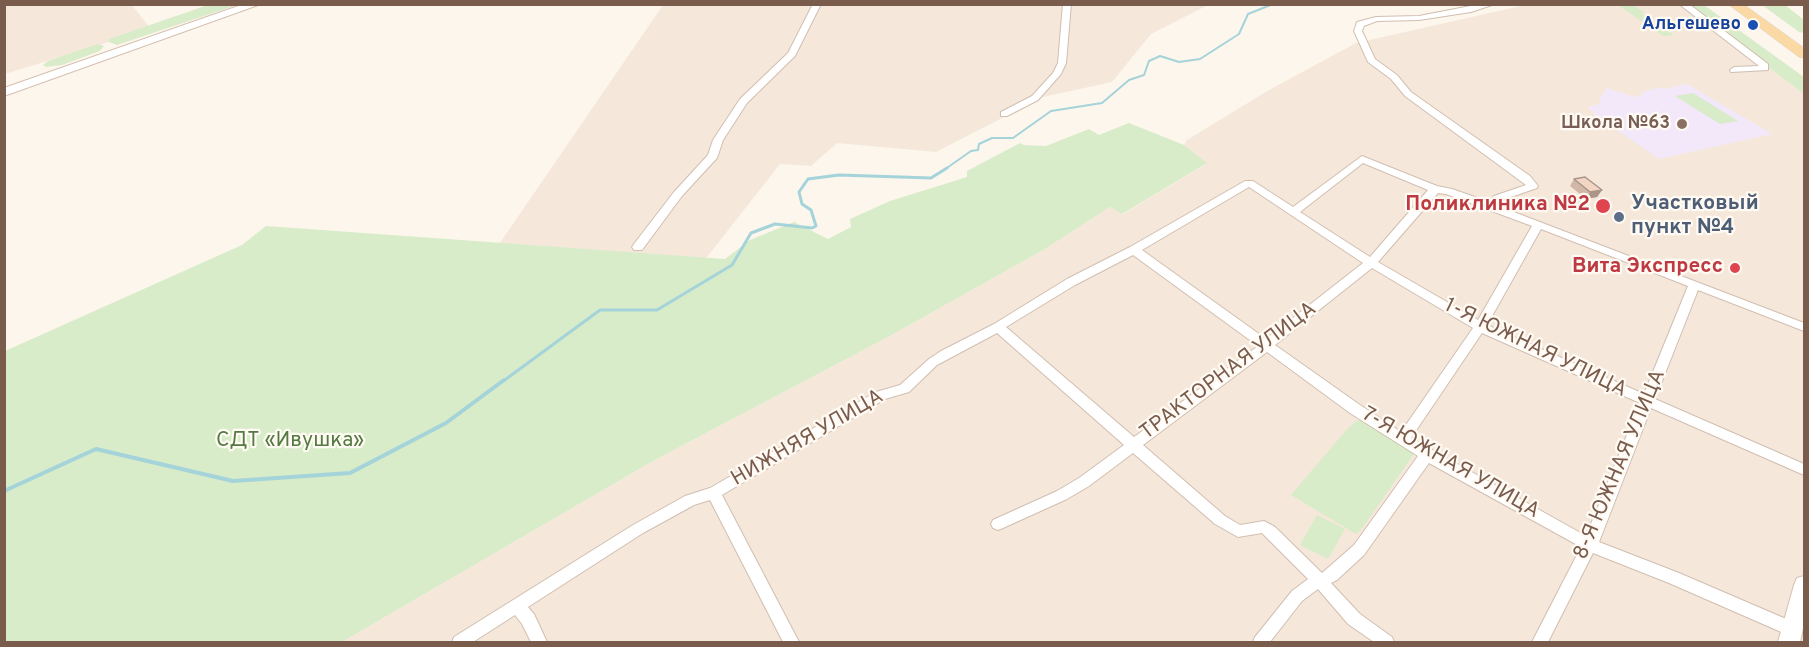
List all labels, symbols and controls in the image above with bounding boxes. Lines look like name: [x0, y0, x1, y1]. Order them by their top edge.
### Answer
place label: Альгешево: [1642, 14, 1741, 36]
marker: Альгешево: [1746, 18, 1760, 32]
place label: Школа №63: [1561, 113, 1670, 135]
marker: Школа №63: [1675, 117, 1689, 131]
place label: Участковый пункт №4: [1631, 192, 1759, 242]
place label: Поликлиника №2: [1405, 193, 1590, 219]
marker: Поликлиника №2: [1594, 197, 1612, 215]
marker: Участковый пункт №4: [1612, 210, 1626, 224]
place label: Вита Экспресс: [1572, 255, 1723, 281]
marker: Вита Экспресс: [1728, 261, 1742, 275]
street label: 1-Я ЮЖНАЯ УЛИЦА: [1440, 294, 1630, 404]
street label: ТРАКТОРНАЯ УЛИЦА: [1136, 297, 1322, 447]
street label: 8-Я ЮЖНАЯ УЛИЦА: [1570, 366, 1672, 564]
street label: НИЖНЯЯ УЛИЦА: [727, 385, 889, 493]
street label: 7-Я ЮЖНАЯ УЛИЦА: [1357, 403, 1543, 525]
park label: СДТ «Ивушка»: [216, 429, 364, 455]

